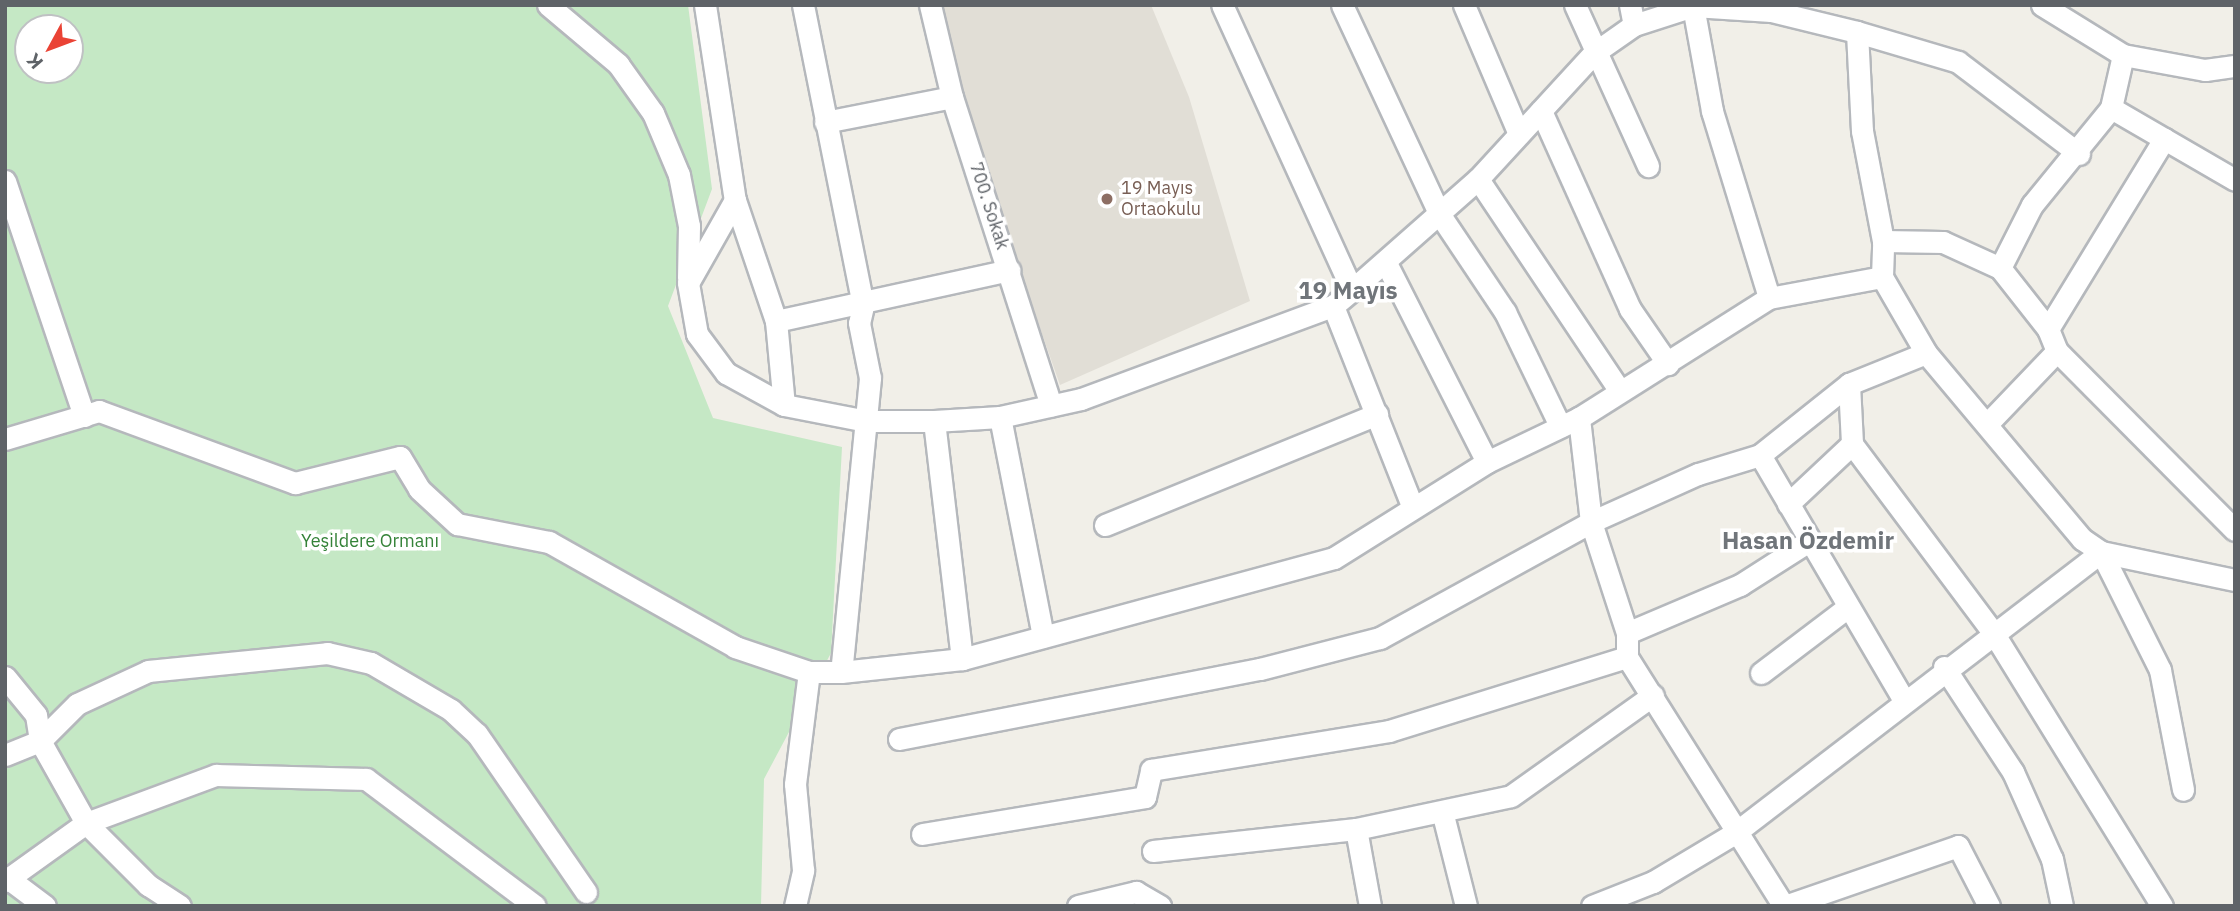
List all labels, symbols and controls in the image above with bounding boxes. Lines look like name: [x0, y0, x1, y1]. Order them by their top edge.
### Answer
north arrow: [14, 14, 84, 84]
text: K: [21, 49, 48, 74]
street label: 700. Sokak: [965, 160, 1013, 252]
place label: 19 Mayıs Ortaokulu: [1121, 178, 1201, 220]
marker: 19 Mayıs Ortaokulu: [1099, 191, 1115, 207]
district label: 19 Mayıs: [1298, 277, 1398, 305]
district label: Hasan Özdemir: [1722, 527, 1894, 555]
park label: Yeşildere Ormanı: [301, 530, 439, 552]

